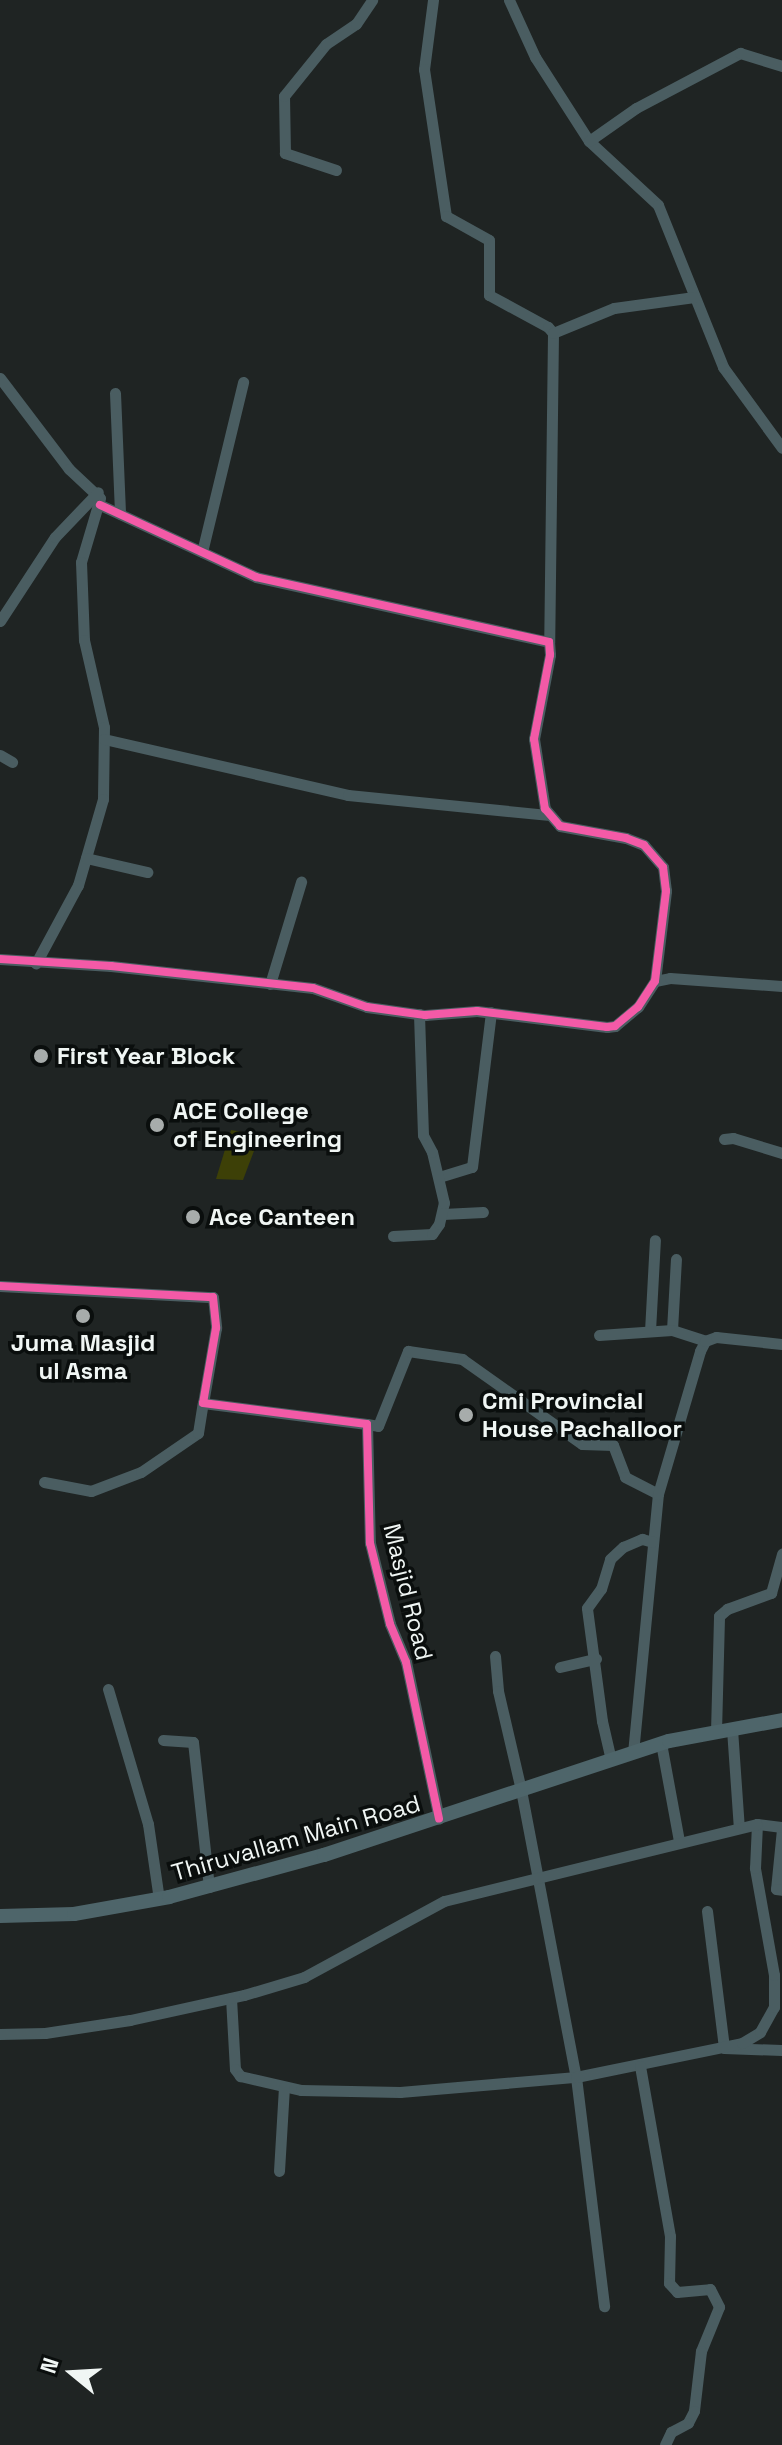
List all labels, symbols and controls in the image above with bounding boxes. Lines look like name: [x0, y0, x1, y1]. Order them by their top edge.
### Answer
place label: First Year Block: [57, 1042, 236, 1070]
marker: First Year Block: [32, 1047, 50, 1065]
place label: ACE College of Engineering: [173, 1097, 342, 1153]
marker: ACE College of Engineering: [148, 1116, 166, 1134]
place label: Ace Canteen: [209, 1203, 355, 1231]
marker: Ace Canteen: [184, 1208, 202, 1226]
marker: Juma Masjid ul Asma: [74, 1307, 92, 1325]
place label: Juma Masjid ul Asma: [11, 1329, 155, 1385]
place label: Cmi Provincial House Pachalloor: [482, 1387, 682, 1443]
marker: Cmi Provincial House Pachalloor: [457, 1406, 475, 1424]
street label: Masjid Road: [377, 1521, 439, 1663]
street label: Thiruvallam Main Road: [168, 1789, 424, 1887]
north arrow: [32, 2333, 112, 2413]
text: N: [34, 2354, 65, 2377]

